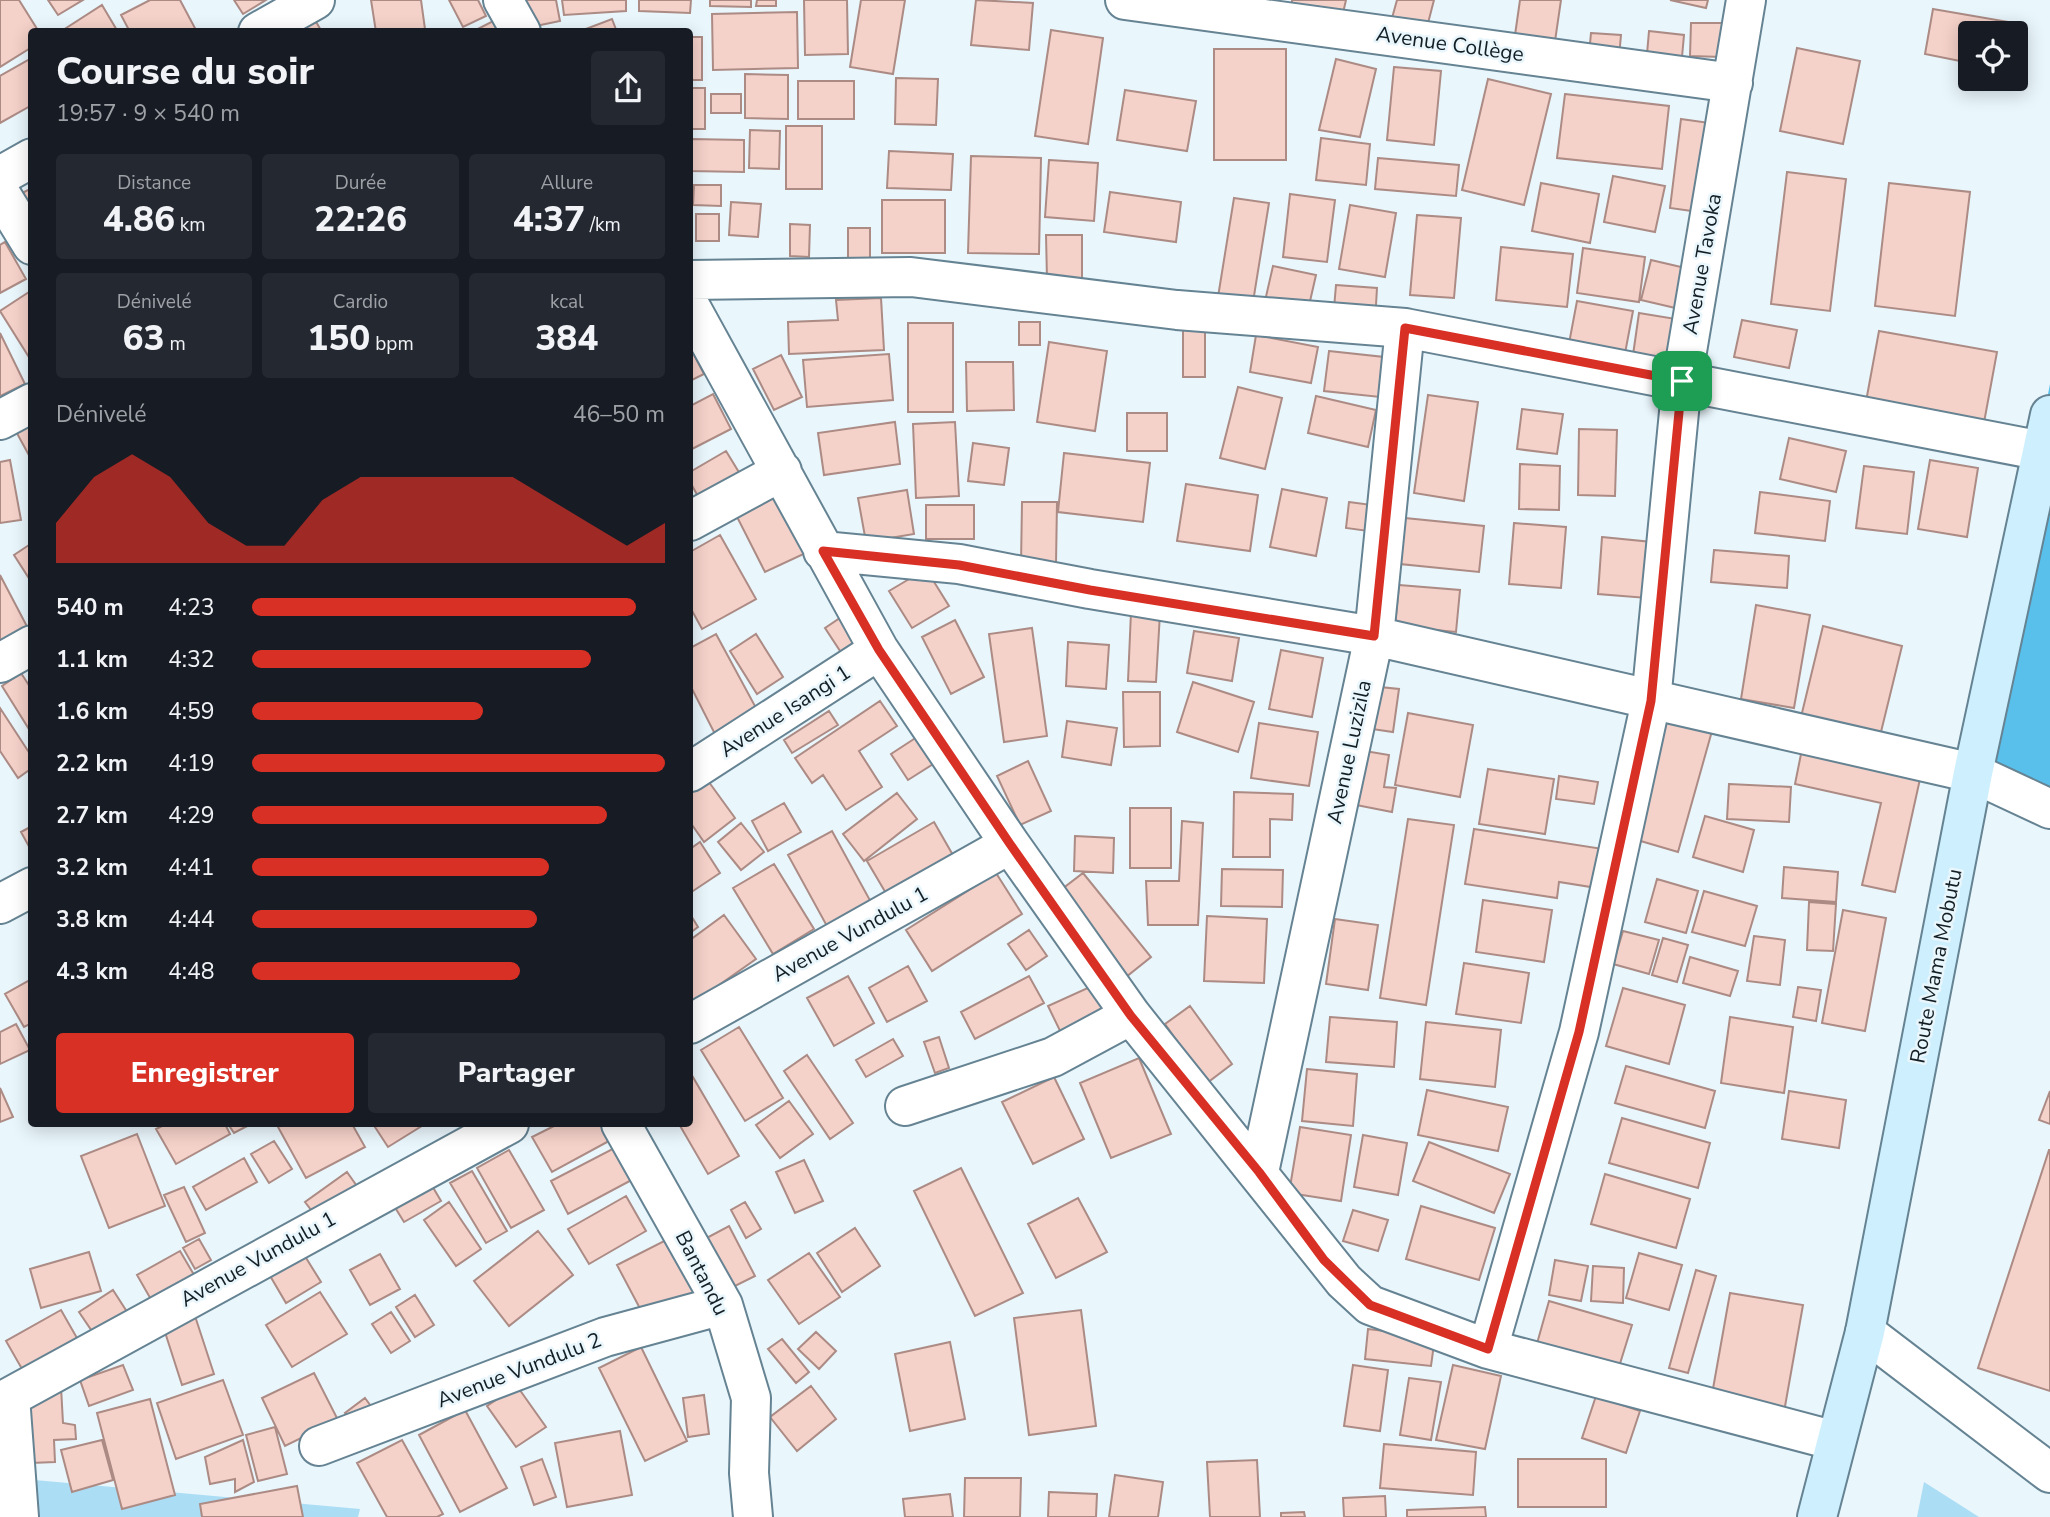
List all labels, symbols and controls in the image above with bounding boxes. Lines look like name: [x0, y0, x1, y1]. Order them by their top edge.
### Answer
street label: Avenue Collège: [1374, 20, 1526, 68]
map controls: [1958, 21, 2028, 91]
button: locate: [1958, 21, 2028, 91]
text: Course du soir: [56, 46, 314, 97]
button: share: [591, 51, 665, 125]
text: 19:57 · 9 × 540 m: [56, 98, 240, 129]
text: Distance: [117, 170, 191, 196]
text: Durée: [335, 170, 386, 196]
text: Allure: [541, 170, 593, 196]
street label: Avenue Tavoka: [1676, 191, 1728, 337]
text: 4.86: [103, 196, 175, 243]
text: 22:26: [314, 196, 407, 243]
text: 4:37: [513, 196, 585, 243]
text: km: [175, 212, 206, 238]
text: /km: [585, 212, 621, 238]
text: Dénivelé: [117, 289, 192, 315]
text: Cardio: [333, 289, 388, 315]
text: kcal: [550, 289, 584, 315]
text: 63: [123, 315, 165, 362]
text: 150: [307, 315, 370, 362]
text: 384: [535, 315, 598, 362]
text: m: [165, 331, 186, 357]
text: bpm: [370, 331, 414, 357]
pin: [1652, 351, 1712, 411]
icon: arrive: [1663, 362, 1701, 400]
text: Dénivelé: [56, 399, 147, 430]
text: 46–50 m: [573, 399, 665, 430]
text: 540 m: [56, 592, 124, 623]
text: 4:23: [168, 592, 215, 623]
text: 1.1 km: [56, 644, 128, 675]
text: 4:32: [168, 644, 215, 675]
street label: Avenue Isangi 1: [714, 658, 856, 764]
street label: Avenue Luzizila: [1320, 678, 1378, 826]
text: 1.6 km: [56, 696, 128, 727]
text: 4:59: [168, 696, 215, 727]
text: 2.2 km: [56, 748, 128, 779]
text: 4:19: [168, 748, 215, 779]
text: 2.7 km: [56, 800, 128, 831]
text: 4:29: [168, 800, 215, 831]
text: 3.2 km: [56, 852, 128, 883]
text: 4:41: [168, 852, 215, 883]
street label: Route Mama Mobutu: [1903, 866, 1969, 1066]
street label: Avenue Vundulu 1: [767, 880, 933, 988]
text: 3.8 km: [56, 904, 128, 935]
text: 4:44: [168, 904, 215, 935]
text: 4.3 km: [56, 956, 128, 987]
text: 4:48: [168, 956, 215, 987]
button: Enregistrer: [56, 1033, 354, 1113]
button: Partager: [368, 1033, 665, 1113]
street label: Avenue Vundulu 1: [175, 1205, 341, 1313]
street label: Bantandu: [669, 1226, 735, 1320]
street label: Avenue Vundulu 2: [433, 1326, 605, 1414]

